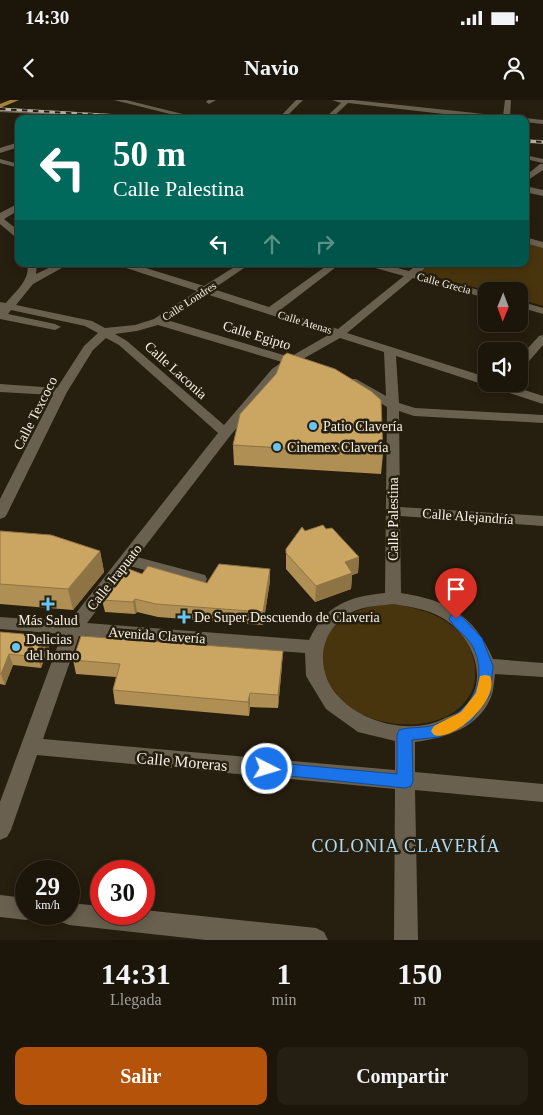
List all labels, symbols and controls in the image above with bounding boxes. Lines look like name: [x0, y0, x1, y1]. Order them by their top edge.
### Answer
text: 14:30: [25, 7, 69, 28]
icon: back: [15, 54, 43, 82]
icon: person: [500, 54, 528, 82]
text: Navio: [244, 55, 299, 80]
icon: left: [30, 135, 95, 200]
text: 50 m: [113, 135, 186, 174]
text: Calle Palestina: [113, 176, 244, 201]
icon: left: [205, 230, 233, 258]
icon: ahead: [258, 230, 286, 258]
icon: right: [311, 230, 339, 258]
street label: Calle Grecia: [416, 270, 472, 296]
street label: Calle Londres: [160, 279, 218, 323]
north arrow: [478, 282, 528, 332]
map controls: [478, 282, 528, 392]
street label: Calle Atenas: [277, 308, 333, 336]
street label: Calle Egipto: [221, 318, 293, 353]
street label: Calle Laconia: [142, 339, 210, 403]
button: sound: [478, 342, 528, 392]
street label: Calle Texcoco: [11, 374, 60, 452]
place label: Patio Clavería: [323, 419, 403, 434]
marker: Patio Clavería: [307, 420, 319, 432]
place label: Cinemex Clavería: [287, 440, 389, 455]
marker: Cinemex Clavería: [271, 441, 283, 453]
street label: Calle Palestina: [386, 476, 401, 561]
street label: Calle Alejandría: [422, 506, 515, 527]
street label: Calle Irapuato: [84, 541, 145, 613]
pin: [435, 568, 477, 619]
icon: arrive: [442, 575, 470, 603]
marker: Más Salud: [42, 598, 54, 610]
place label: De Super Descuendo de Claveria: [194, 610, 381, 625]
marker: De Super Descuendo de Claveria: [178, 611, 190, 623]
place label: Más Salud: [18, 613, 78, 628]
street label: Avenida Clavería: [108, 625, 207, 646]
place label: Delicias del horno: [26, 632, 79, 663]
marker: Delicias del horno: [10, 641, 22, 653]
position arrow: [240, 742, 292, 794]
street label: Calle Moreras: [136, 749, 228, 774]
district label: COLONIA CLAVERÍA: [311, 835, 501, 856]
speed limit sign: 30: [90, 860, 155, 925]
text: 29: [35, 873, 60, 900]
text: km/h: [35, 898, 60, 912]
text: 14:31: [101, 957, 171, 990]
text: 1: [276, 957, 291, 990]
text: 150: [397, 957, 442, 990]
text: Llegada: [110, 991, 162, 1008]
text: min: [272, 991, 296, 1008]
text: m: [413, 991, 426, 1008]
button: Salir: [15, 1047, 267, 1105]
button: Compartir: [277, 1047, 528, 1105]

